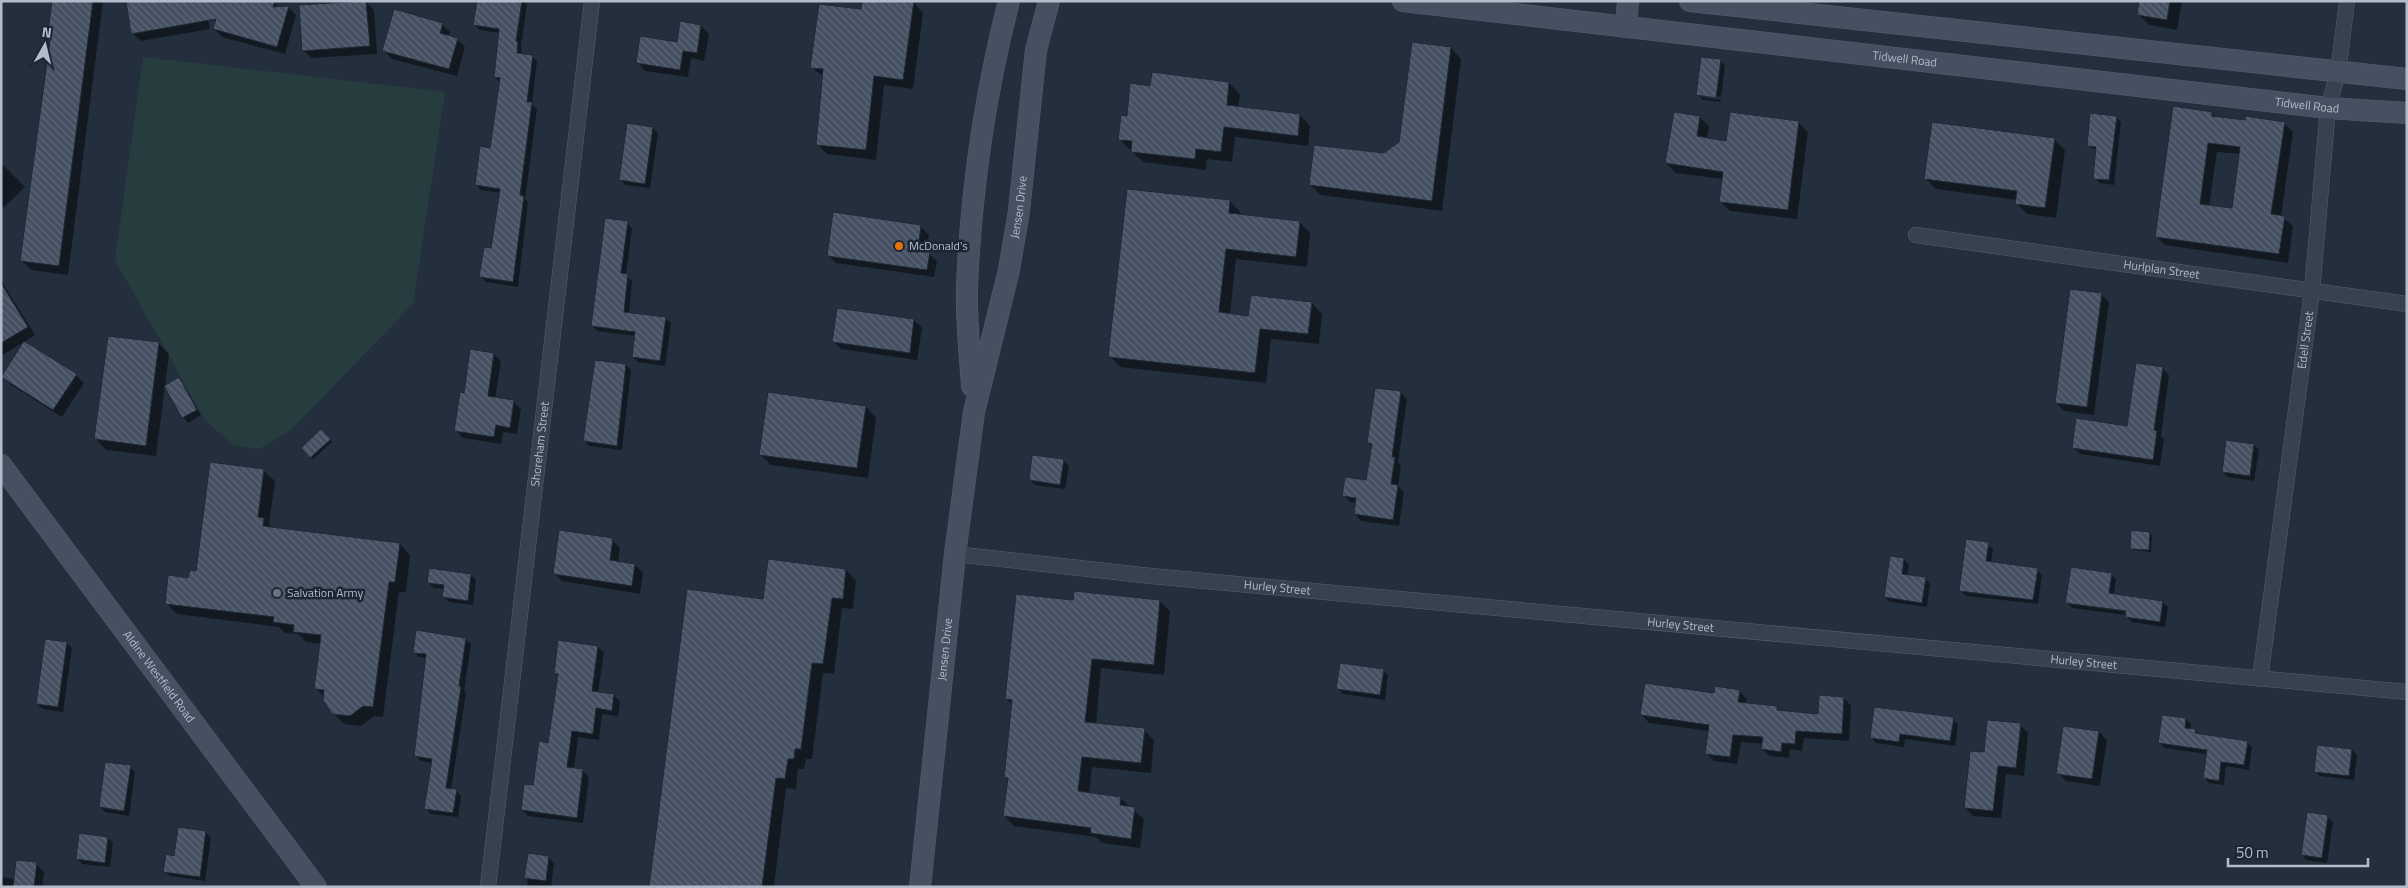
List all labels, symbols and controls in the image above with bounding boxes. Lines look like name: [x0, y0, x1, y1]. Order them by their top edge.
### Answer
north arrow: [20, 20, 70, 70]
text: N: [41, 21, 53, 43]
street label: Tidwell Road: [1871, 45, 1938, 72]
street label: Tidwell Road: [2274, 92, 2340, 118]
street label: Jensen Drive: [1005, 175, 1032, 240]
place label: McDonald's: [909, 236, 968, 255]
marker: McDonald's: [893, 240, 905, 252]
street label: Hurlplan Street: [2122, 254, 2202, 284]
street label: Edell Street: [2292, 309, 2318, 370]
street label: Shoreham Street: [525, 400, 554, 488]
street label: Hurley Street: [1243, 575, 1312, 600]
place label: Salvation Army: [287, 583, 364, 602]
marker: Salvation Army: [271, 587, 283, 599]
street label: Hurley Street: [1646, 612, 1715, 637]
street label: Jensen Drive: [932, 617, 957, 682]
street label: Aldine Westfield Road: [119, 626, 200, 726]
street label: Hurley Street: [2050, 649, 2119, 674]
scale bar: [2228, 836, 2368, 868]
text: 50 m: [2236, 841, 2269, 864]

